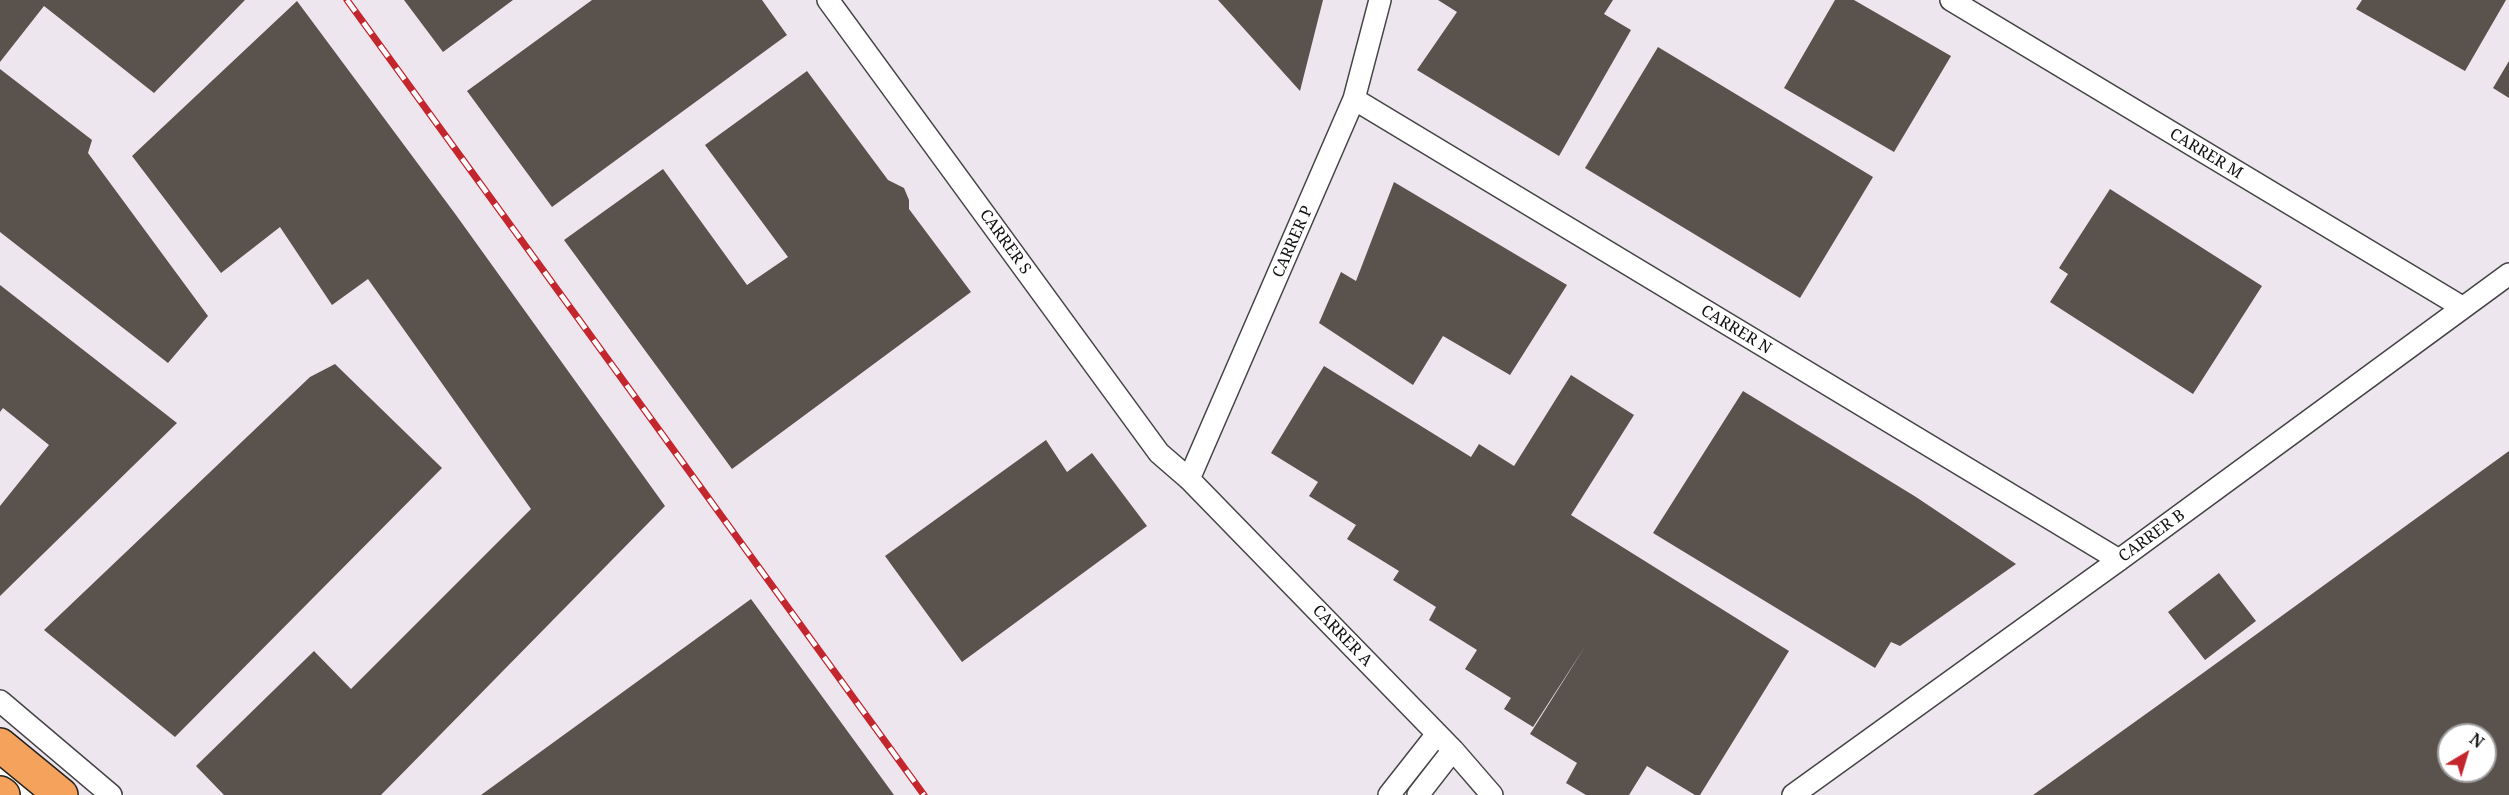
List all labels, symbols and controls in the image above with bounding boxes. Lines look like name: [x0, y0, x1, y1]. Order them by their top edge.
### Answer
street label: CARRER M: [2166, 125, 2246, 183]
street label: CARRER P: [1269, 203, 1317, 281]
street label: CARRER S: [975, 206, 1035, 278]
street label: CARRER N: [1697, 301, 1775, 359]
street label: CARRER B: [2115, 506, 2189, 566]
street label: CARRER A: [1308, 601, 1376, 671]
north arrow: [2437, 723, 2497, 783]
text: N: [2465, 728, 2489, 753]

